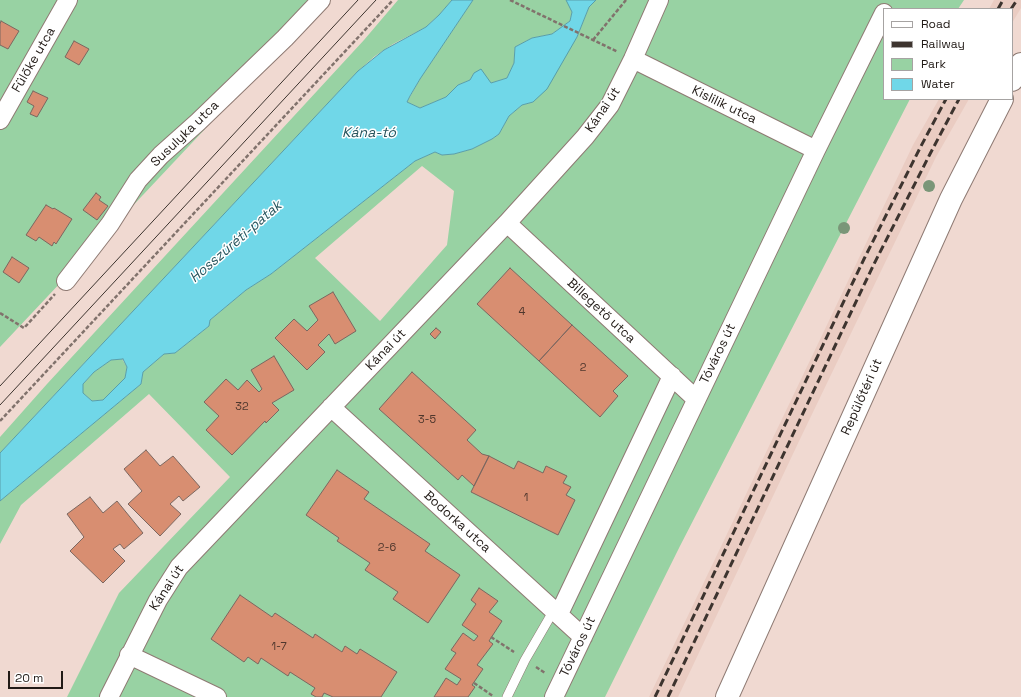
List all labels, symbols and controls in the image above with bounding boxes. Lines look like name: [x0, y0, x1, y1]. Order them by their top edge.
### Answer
legend: [883, 8, 1013, 100]
text: Road: [921, 16, 950, 32]
street label: Fülőke utca: [9, 25, 59, 95]
text: Railway: [921, 36, 965, 52]
text: Park: [921, 56, 946, 72]
text: Water: [921, 76, 955, 92]
street label: Kislilik utca: [689, 83, 759, 127]
street label: Kánai út: [582, 84, 624, 136]
street label: Susulyka utca: [148, 98, 222, 170]
water label: Kána-tó: [342, 125, 396, 141]
water label: Hosszúréti-patak: [187, 197, 285, 287]
street label: Billegető utca: [564, 275, 638, 347]
house number: 4: [519, 305, 525, 319]
street label: Tóváros út: [697, 321, 739, 387]
street label: Kánai út: [363, 326, 409, 374]
street label: Repülőtéri út: [838, 356, 886, 438]
house number: 2: [580, 361, 586, 375]
house number: 32: [235, 400, 249, 414]
house number: 3-5: [418, 413, 436, 427]
street label: Bodorka utca: [420, 488, 494, 556]
house number: 1: [524, 491, 528, 505]
house number: 2-6: [378, 541, 396, 555]
street label: Kánai út: [146, 562, 188, 614]
street label: Tóváros út: [557, 614, 599, 680]
house number: 1-7: [271, 640, 287, 654]
scale bar: [10, 663, 65, 689]
text: 20 m: [15, 670, 43, 686]

